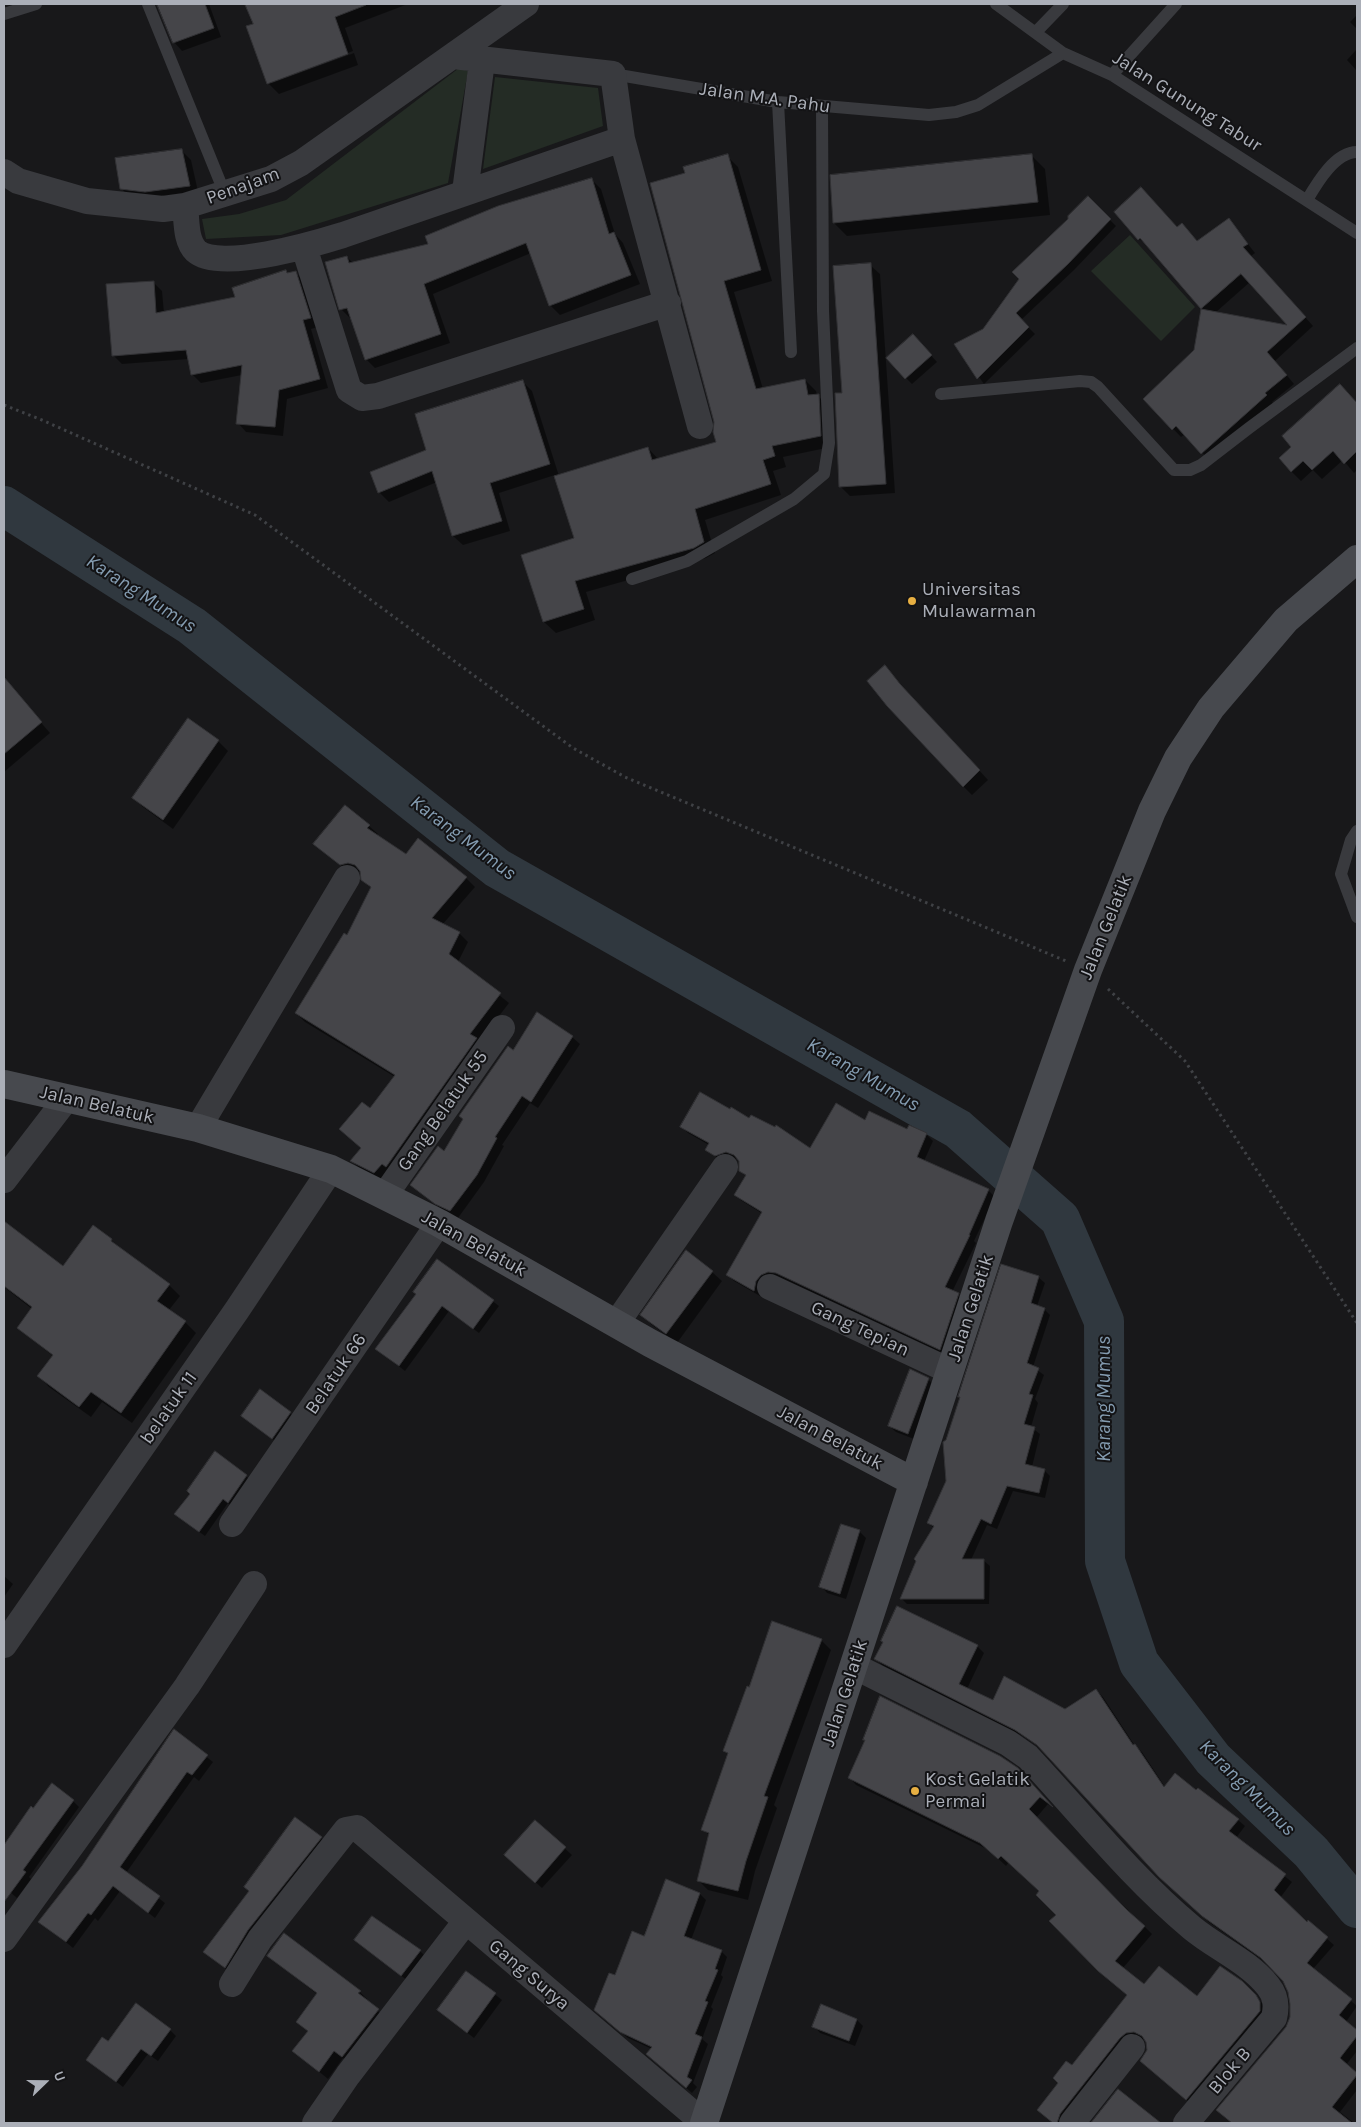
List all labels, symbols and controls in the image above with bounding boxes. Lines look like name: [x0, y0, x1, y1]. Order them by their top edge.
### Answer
street label: Jalan Gunung Tabur: [1108, 47, 1266, 157]
street label: Jalan M.A. Pahu: [698, 78, 832, 118]
street label: Penajam: [203, 162, 283, 210]
water label: Karang Mumus: [81, 549, 201, 639]
place label: Universitas Mulawarman: [922, 579, 1036, 623]
marker: Universitas Mulawarman: [906, 595, 918, 607]
water label: Karang Mumus: [405, 790, 521, 886]
street label: Jalan Gelatik: [1075, 871, 1137, 983]
water label: Karang Mumus: [802, 1033, 924, 1117]
street label: Gang Belatuk 55: [393, 1046, 493, 1176]
street label: Jalan Belatuk: [38, 1081, 156, 1129]
street label: Jalan Belatuk: [417, 1206, 531, 1282]
street label: Jalan Gelatik: [943, 1252, 999, 1364]
street label: Gang Tepian: [807, 1296, 913, 1362]
street label: Belatuk 66: [301, 1329, 371, 1419]
water label: Karang Mumus: [1092, 1336, 1116, 1462]
street label: belatuk 11: [136, 1367, 202, 1449]
street label: Jalan Belatuk: [773, 1401, 887, 1475]
street label: Jalan Gelatik: [817, 1637, 873, 1749]
water label: Karang Mumus: [1194, 1735, 1300, 1841]
place label: Kost Gelatik Permai: [925, 1769, 1030, 1813]
marker: Kost Gelatik Permai: [909, 1785, 921, 1797]
street label: Gang Surya: [484, 1935, 574, 2015]
street label: Blok B: [1204, 2043, 1256, 2099]
north arrow: [20, 2057, 70, 2107]
text: U: [50, 2069, 69, 2084]

